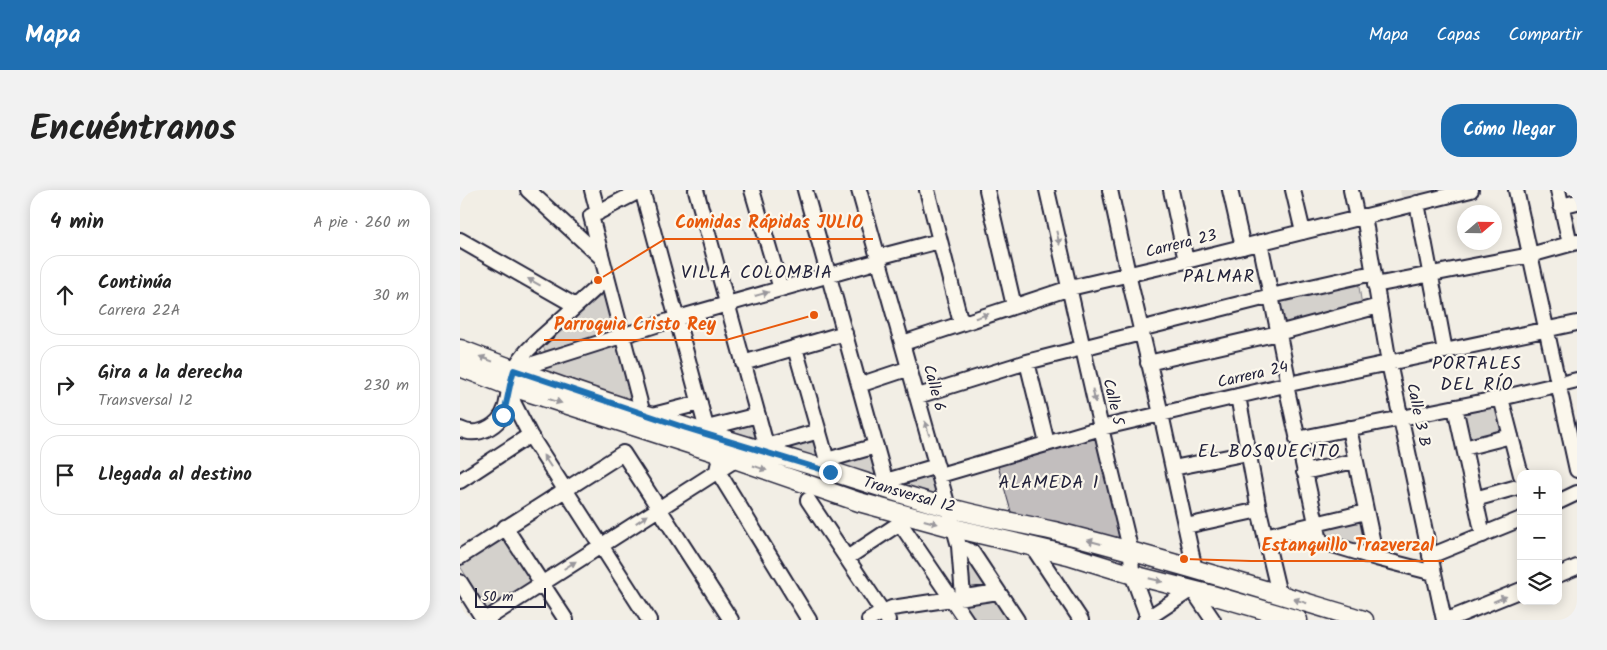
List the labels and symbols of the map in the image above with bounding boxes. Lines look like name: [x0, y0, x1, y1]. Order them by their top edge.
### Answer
north arrow: [1457, 205, 1502, 250]
callout: Comidas Rápidas JULIO: [665, 206, 873, 239]
text: Comidas Rápidas JULIO: [675, 209, 863, 238]
street label: Carrera 23: [1143, 223, 1219, 265]
one-way arrow: [1054, 230, 1062, 245]
district label: VILLA COLOMBIA: [681, 259, 833, 288]
district label: PALMAR: [1183, 263, 1255, 292]
one-way arrow: [527, 277, 540, 286]
one-way arrow: [754, 290, 769, 298]
callout: Parroquia Cristo Rey: [544, 307, 726, 340]
text: Parroquia Cristo Rey: [554, 311, 717, 340]
one-way arrow: [975, 312, 990, 319]
district label: PORTALES DEL RÍO: [1432, 350, 1522, 400]
one-way arrow: [478, 355, 493, 363]
street label: Carrera 24: [1215, 355, 1291, 395]
street label: Calle 6: [916, 362, 952, 414]
street label: Calle 5: [1096, 376, 1131, 429]
street label: Calle 3 B: [1399, 381, 1437, 449]
one-way arrow: [1090, 389, 1098, 404]
one-way arrow: [548, 398, 563, 405]
route start: [492, 404, 515, 427]
one-way arrow: [922, 420, 930, 435]
district label: EL BOSQUECITO: [1198, 438, 1340, 467]
one-way arrow: [542, 454, 551, 467]
route end: [819, 461, 842, 484]
one-way arrow: [752, 465, 767, 472]
district label: ALAMEDA 1: [999, 469, 1099, 498]
street label: Transversal 12: [860, 470, 958, 520]
one-way arrow: [636, 514, 649, 524]
one-way arrow: [924, 518, 939, 526]
callout: Estanquillo Trazverzal: [1251, 528, 1444, 561]
text: Estanquillo Trazverzal: [1262, 532, 1435, 561]
one-way arrow: [1086, 538, 1101, 546]
one-way arrow: [564, 561, 577, 570]
one-way arrow: [1149, 576, 1164, 584]
scale bar: [475, 585, 546, 608]
one-way arrow: [1493, 594, 1507, 602]
one-way arrow: [1293, 596, 1308, 604]

